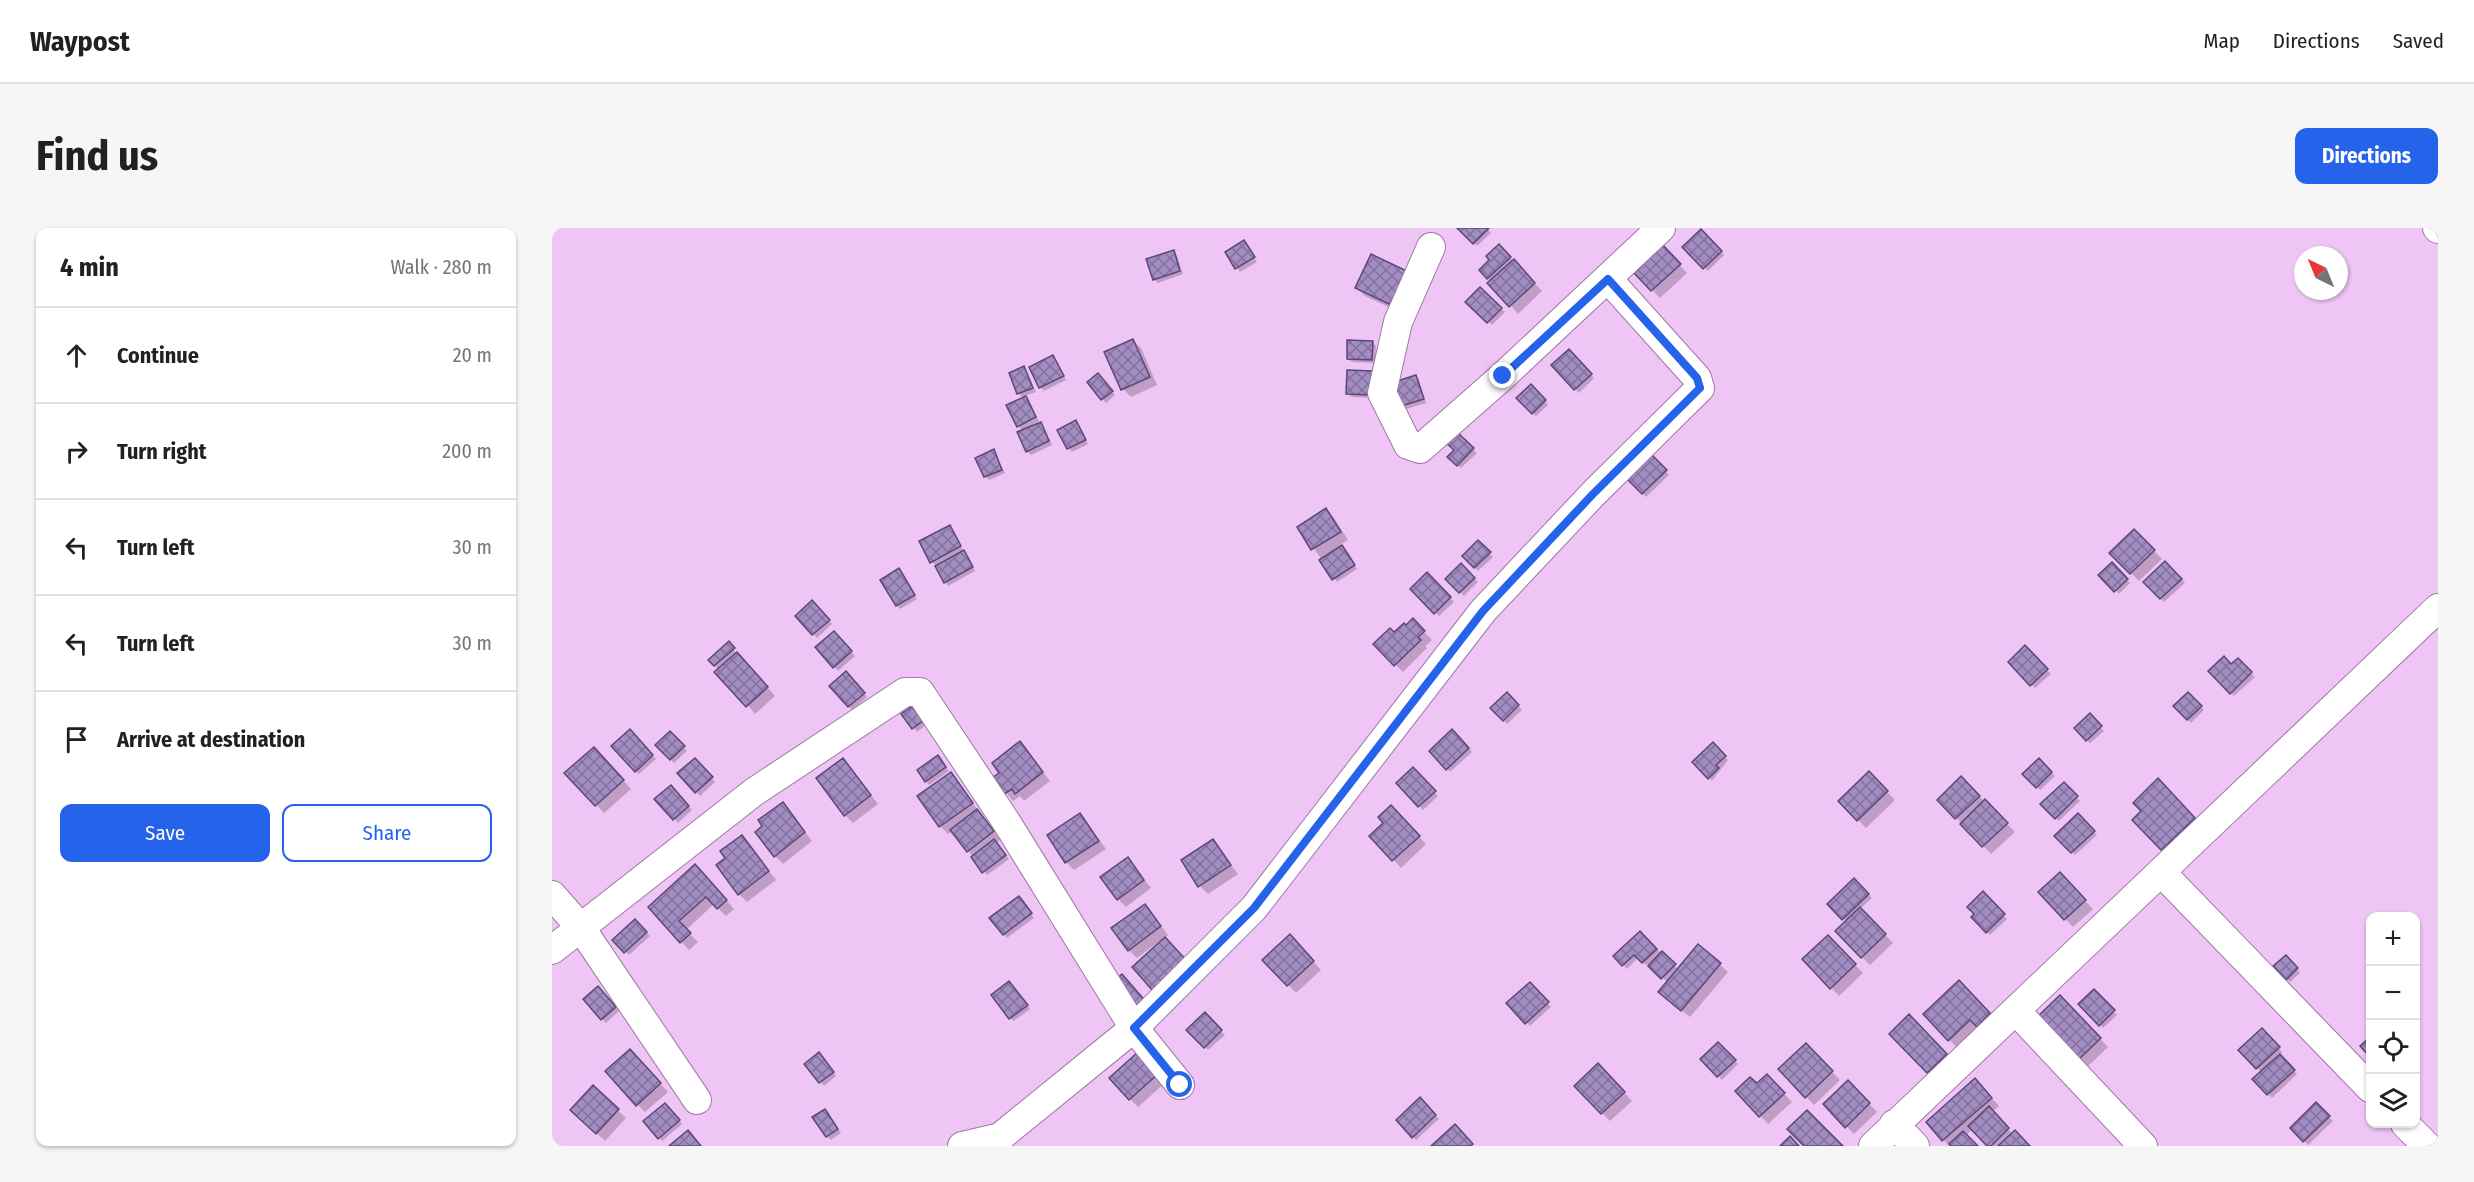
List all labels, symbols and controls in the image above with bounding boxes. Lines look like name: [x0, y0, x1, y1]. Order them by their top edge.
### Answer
text: Waypost: [30, 25, 130, 58]
text: Map: [2203, 28, 2240, 54]
text: Directions: [2273, 28, 2360, 54]
text: Saved: [2393, 28, 2444, 54]
button: Directions: [2295, 128, 2438, 184]
text: Find us: [36, 131, 158, 181]
north arrow: [2294, 246, 2348, 300]
text: 4 min: [60, 252, 119, 283]
text: Walk · 280 m: [390, 255, 492, 279]
icon: ahead: [60, 339, 93, 372]
text: Continue: [117, 342, 199, 369]
text: 20 m: [453, 343, 492, 367]
route end: [1489, 362, 1515, 388]
icon: right: [60, 435, 93, 468]
text: Turn right: [117, 438, 206, 465]
text: 200 m: [442, 439, 492, 463]
icon: left: [60, 531, 93, 564]
text: Turn left: [117, 534, 195, 561]
text: 30 m: [452, 535, 492, 559]
icon: left: [60, 627, 93, 660]
text: Turn left: [117, 630, 195, 657]
text: 30 m: [452, 631, 492, 655]
icon: arrive: [60, 723, 93, 756]
text: Arrive at destination: [117, 726, 305, 753]
button: Save: [60, 804, 270, 862]
button: Share: [282, 804, 492, 862]
map controls: [2366, 912, 2420, 1128]
button: +: [2366, 912, 2420, 966]
button: −: [2366, 966, 2420, 1020]
button: locate: [2366, 1020, 2420, 1074]
route start: [1166, 1071, 1192, 1097]
button: layers: [2366, 1074, 2420, 1128]

